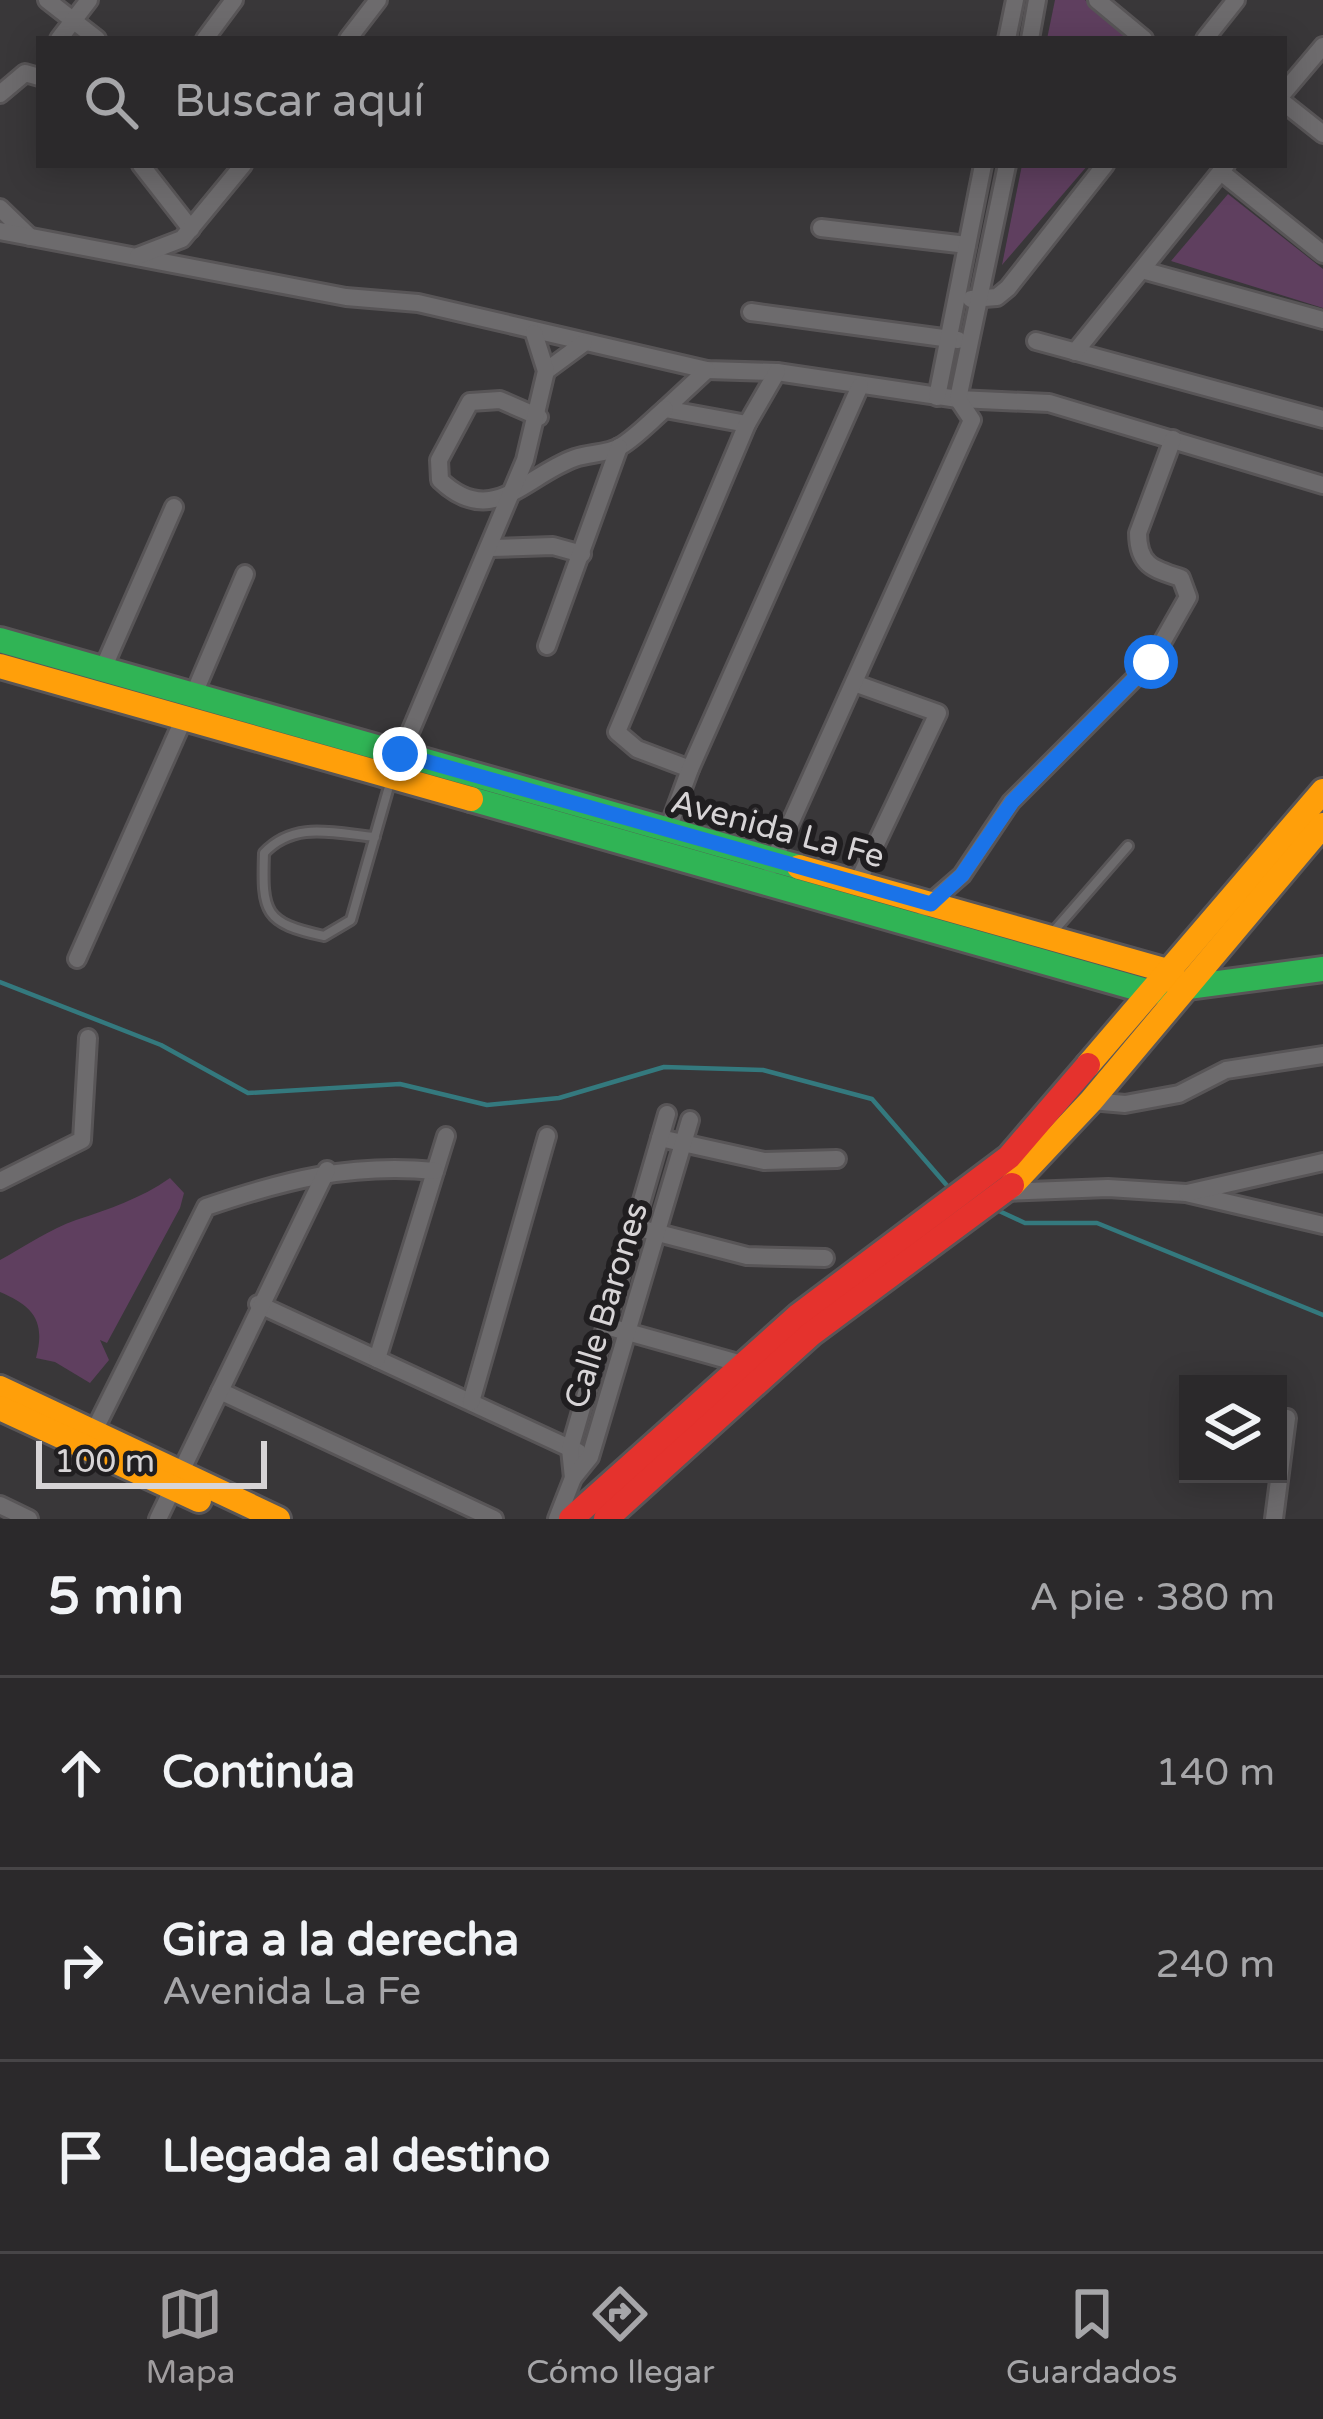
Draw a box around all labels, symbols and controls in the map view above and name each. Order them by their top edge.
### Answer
search box [36,36,1287,168]
icon: search [78,69,144,135]
text: Buscar aquí [174,75,424,129]
route start [1124,635,1178,689]
route end [373,727,427,781]
street label: Avenida La Fe [667,782,889,877]
street label: Calle Barones [557,1198,656,1413]
map controls [1179,1375,1287,1483]
button: layers [1179,1375,1287,1483]
scale bar [36,1435,267,1488]
text: 100 m [54,1442,155,1481]
text: 5 min [48,1566,184,1628]
text: A pie · 380 m [1030,1574,1275,1621]
icon: ahead [48,1740,114,1806]
text: Continúa [162,1746,355,1800]
text: 140 m [1156,1749,1275,1796]
text: Gira a la derecha [162,1914,519,1968]
icon: right [48,1932,114,1998]
text: 240 m [1156,1941,1275,1988]
text: Avenida La Fe [162,1968,421,2015]
icon: arrive [48,2124,114,2190]
text: Llegada al destino [162,2130,550,2184]
tab: Mapa [145,2281,235,2392]
tab: Cómo llegar [526,2281,715,2392]
tab: Guardados [1006,2281,1178,2392]

